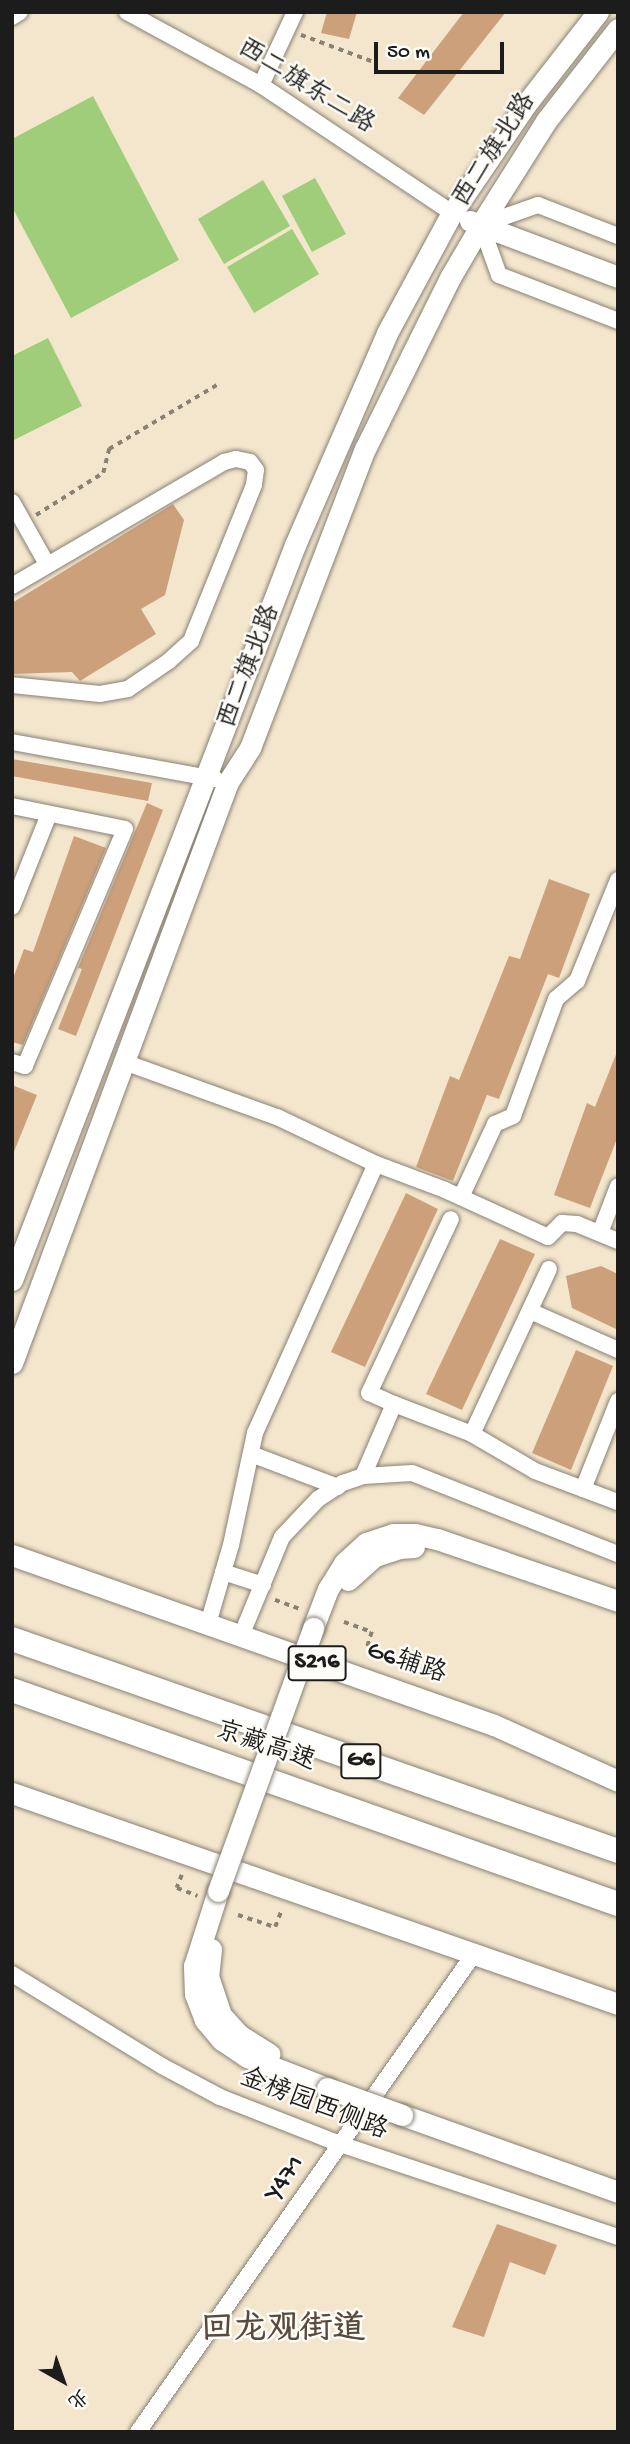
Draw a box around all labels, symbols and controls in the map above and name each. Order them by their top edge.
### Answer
scale bar [378,28,508,72]
street label: 西二旗东二路 [231,33,379,143]
text: 50 m [387,41,430,66]
street label: 西二旗北路 [448,88,544,214]
street label: 西二旗北路 [213,601,289,733]
street label: G6辅路 [362,1636,450,1692]
road number: S216 [287,1643,347,1684]
street label: 京藏高速 [211,1716,319,1780]
road number: G6 [340,1741,382,1782]
street label: 金榜园西侧路 [235,2063,391,2149]
street label: Y471 [259,2150,313,2208]
district label: 回龙观街道 [201,2312,365,2352]
north arrow [28,2346,98,2416]
text: 北 [62,2383,92,2412]

